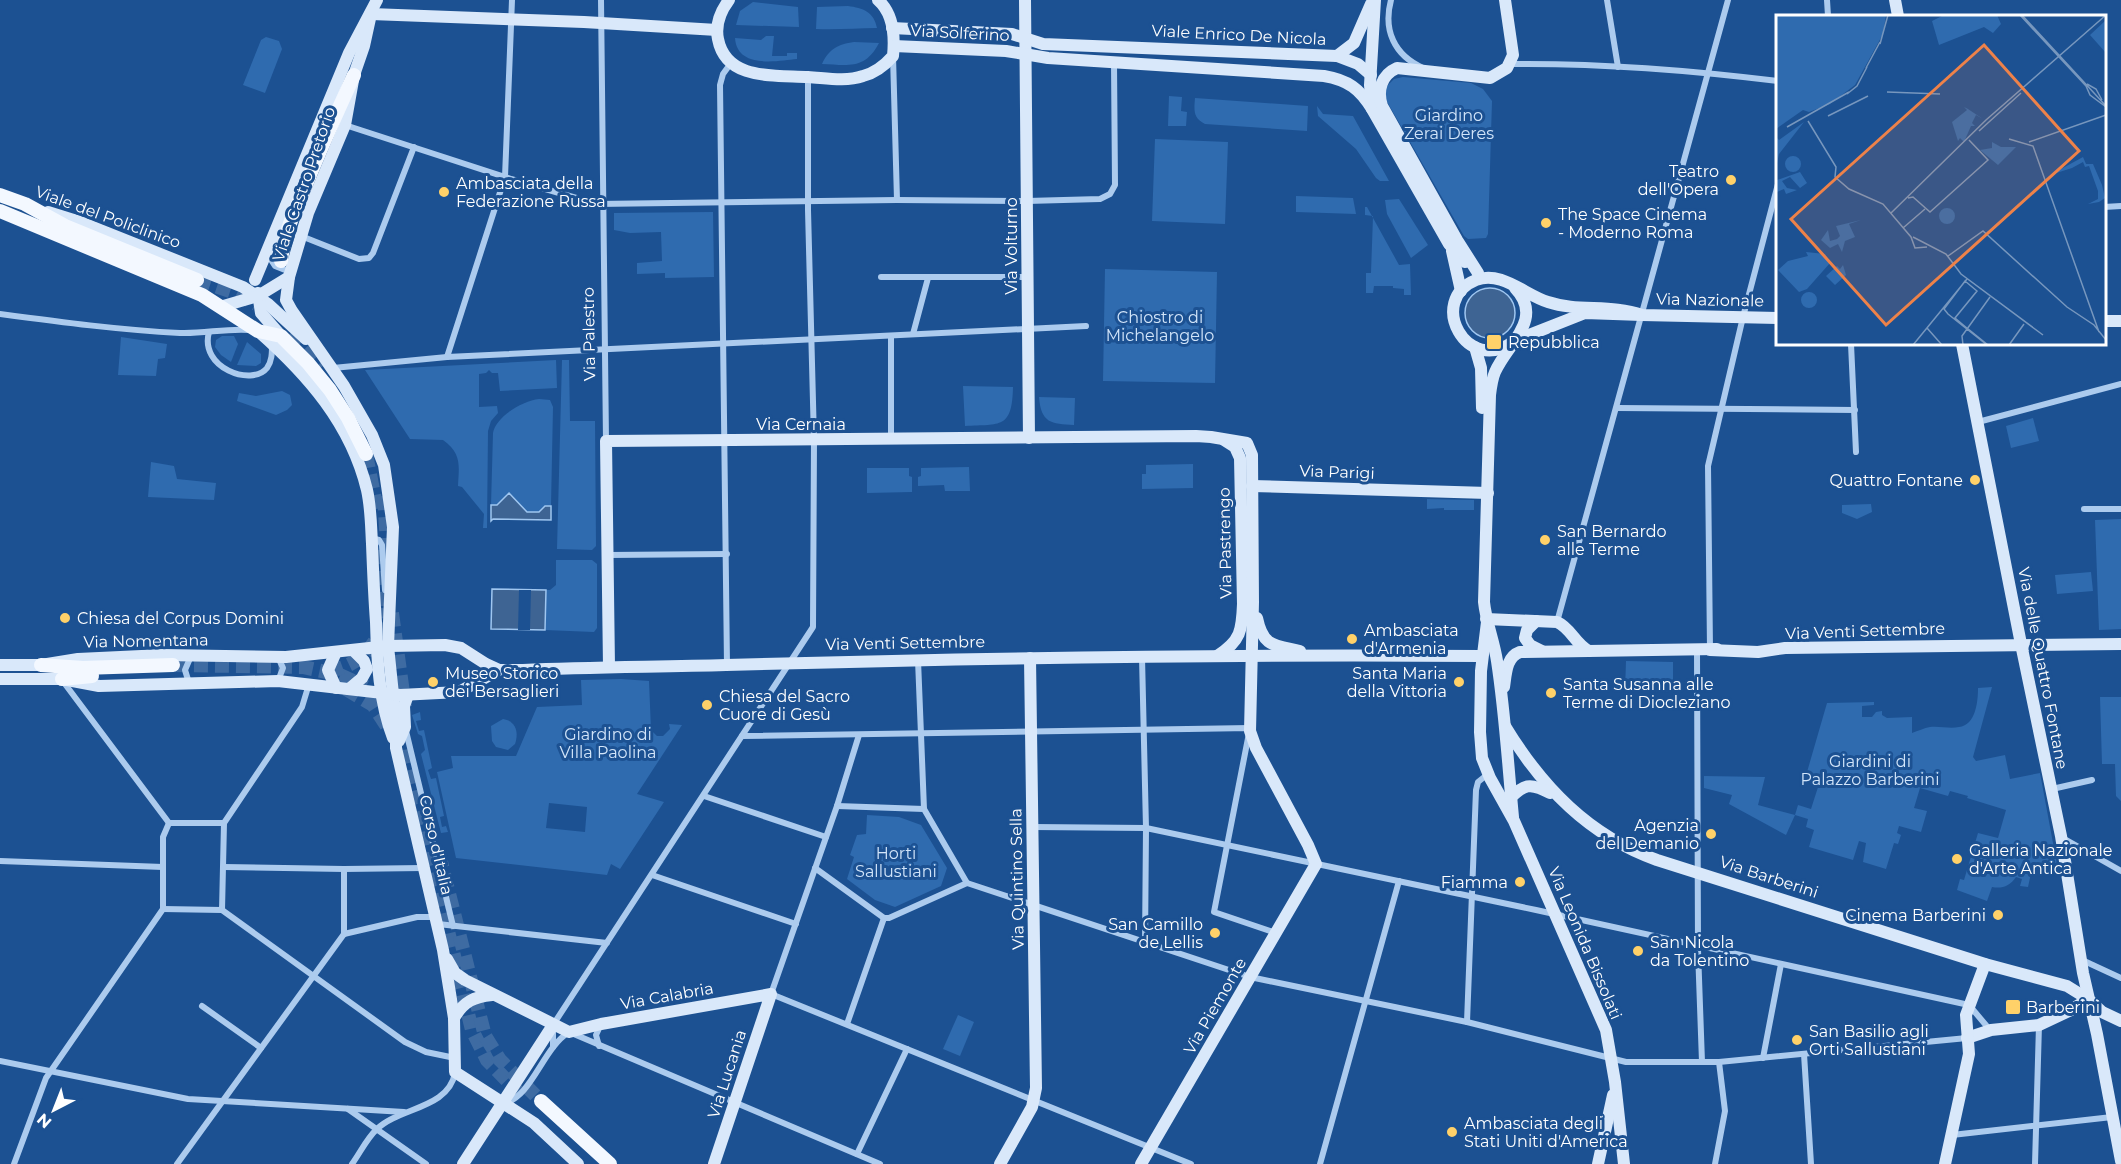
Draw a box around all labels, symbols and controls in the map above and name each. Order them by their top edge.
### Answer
inset map [1776,15,2106,345]
street label: Via Solferino [910,21,1010,45]
street label: Viale Enrico De Nicola [1151,21,1327,49]
street label: Viale Castro Pretorio [269,104,339,264]
park label: Giardino Zerai Deres [1404,106,1494,143]
place label: Teatro dell'Opera [1638,162,1719,199]
marker: Teatro dell'Opera [1724,173,1738,187]
place label: Ambasciata della Federazione Russa [456,174,606,211]
street label: Viale del Policlinico [33,182,183,252]
marker: Ambasciata della Federazione Russa [437,185,451,199]
street label: Via Volturno [1002,197,1021,295]
place label: The Space Cinema - Moderno Roma [1558,205,1707,242]
marker: The Space Cinema - Moderno Roma [1539,216,1553,230]
street label: Via Palestro [579,287,599,381]
street label: Via Nazionale [1656,290,1764,310]
park label: Chiostro di Michelangelo [1106,308,1214,345]
marker: Repubblica [1485,333,1503,351]
place label: Repubblica [1508,333,1600,352]
street label: Via Cernaia [756,415,846,434]
street label: Via Parigi [1299,461,1375,483]
place label: Quattro Fontane [1829,471,1963,490]
marker: Quattro Fontane [1968,473,1982,487]
street label: Via Pastrengo [1215,487,1235,599]
place label: San Bernardo alle Terme [1557,522,1667,559]
marker: San Bernardo alle Terme [1538,533,1552,547]
street label: Via delle Quattro Fontane [2014,565,2072,771]
place label: Chiesa del Corpus Domini [77,609,284,628]
marker: Chiesa del Corpus Domini [58,611,72,625]
street label: Via Venti Settembre [1785,619,1945,643]
place label: Ambasciata d'Armenia [1364,621,1459,658]
street label: Via Nomentana [83,630,209,652]
street label: Via Venti Settembre [825,632,985,654]
marker: Ambasciata d'Armenia [1345,632,1359,646]
place label: Museo Storico dei Bersaglieri [445,664,559,701]
place label: Santa Maria della Vittoria [1347,664,1447,701]
marker: Museo Storico dei Bersaglieri [426,675,440,689]
marker: Santa Maria della Vittoria [1452,675,1466,689]
place label: Santa Susanna alle Terme di Diocleziano [1563,675,1731,712]
marker: Santa Susanna alle Terme di Diocleziano [1544,686,1558,700]
place label: Chiesa del Sacro Cuore di Gesù [719,687,850,724]
marker: Chiesa del Sacro Cuore di Gesù [700,698,714,712]
park label: Giardino di Villa Paolina [559,725,657,762]
park label: Giardini di Palazzo Barberini [1801,752,1939,789]
street label: Corso d'Italia [415,793,457,897]
street label: Via Quintino Sella [1006,808,1028,950]
place label: Agenzia del Demanio [1596,816,1699,853]
marker: Agenzia del Demanio [1704,827,1718,841]
place label: Galleria Nazionale d'Arte Antica [1969,841,2113,878]
park label: Horti Sallustiani [855,844,937,881]
street label: Via Barberini [1717,852,1821,902]
marker: Galleria Nazionale d'Arte Antica [1950,852,1964,866]
street label: Via Leonida Bissolati [1544,864,1626,1022]
place label: Fiamma [1441,873,1508,892]
marker: Fiamma [1513,875,1527,889]
place label: Cinema Barberini [1845,906,1986,925]
marker: Cinema Barberini [1991,908,2005,922]
place label: San Camillo de Lellis [1108,915,1203,952]
marker: San Camillo de Lellis [1208,926,1222,940]
place label: San Nicola da Tolentino [1650,933,1749,970]
marker: San Nicola da Tolentino [1631,944,1645,958]
street label: Via Piemonte [1180,954,1250,1058]
street label: Via Calabria [619,978,715,1014]
marker: Barberini [2004,998,2022,1016]
place label: Barberini [2026,998,2100,1017]
place label: San Basilio agli Orti Sallustiani [1809,1022,1929,1059]
street label: Via Lucania [704,1027,750,1121]
marker: San Basilio agli Orti Sallustiani [1790,1033,1804,1047]
north arrow [24,1080,84,1140]
text: N [33,1109,55,1132]
place label: Ambasciata degli Stati Uniti d'America [1464,1114,1628,1151]
marker: Ambasciata degli Stati Uniti d'America [1445,1125,1459,1139]

